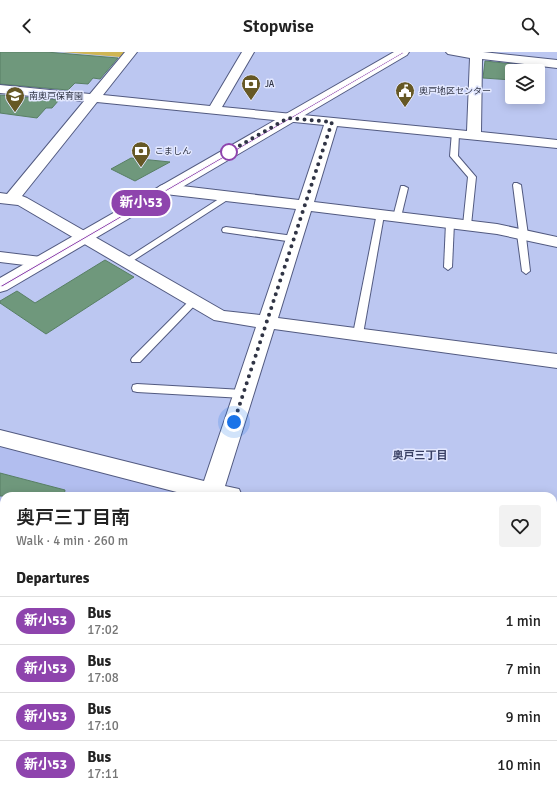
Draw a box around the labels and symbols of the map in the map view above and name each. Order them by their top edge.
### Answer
bank icon: JA [240,73,262,101]
place label: JA [265,79,275,90]
public building icon: 奥戸地区センター [394,80,416,108]
school or university icon: 南奥戸保育園 [4,85,26,113]
place label: 奥戸地区センター [419,86,491,97]
place label: 南奥戸保育園 [29,91,83,102]
bank icon: こましん [130,140,152,168]
unlabelled marker [220,143,238,161]
place label: こましん [155,146,191,157]
line badge: 新小53 [113,190,169,216]
your location [224,412,244,432]
district label: 奥戸三丁目 [393,449,448,462]

